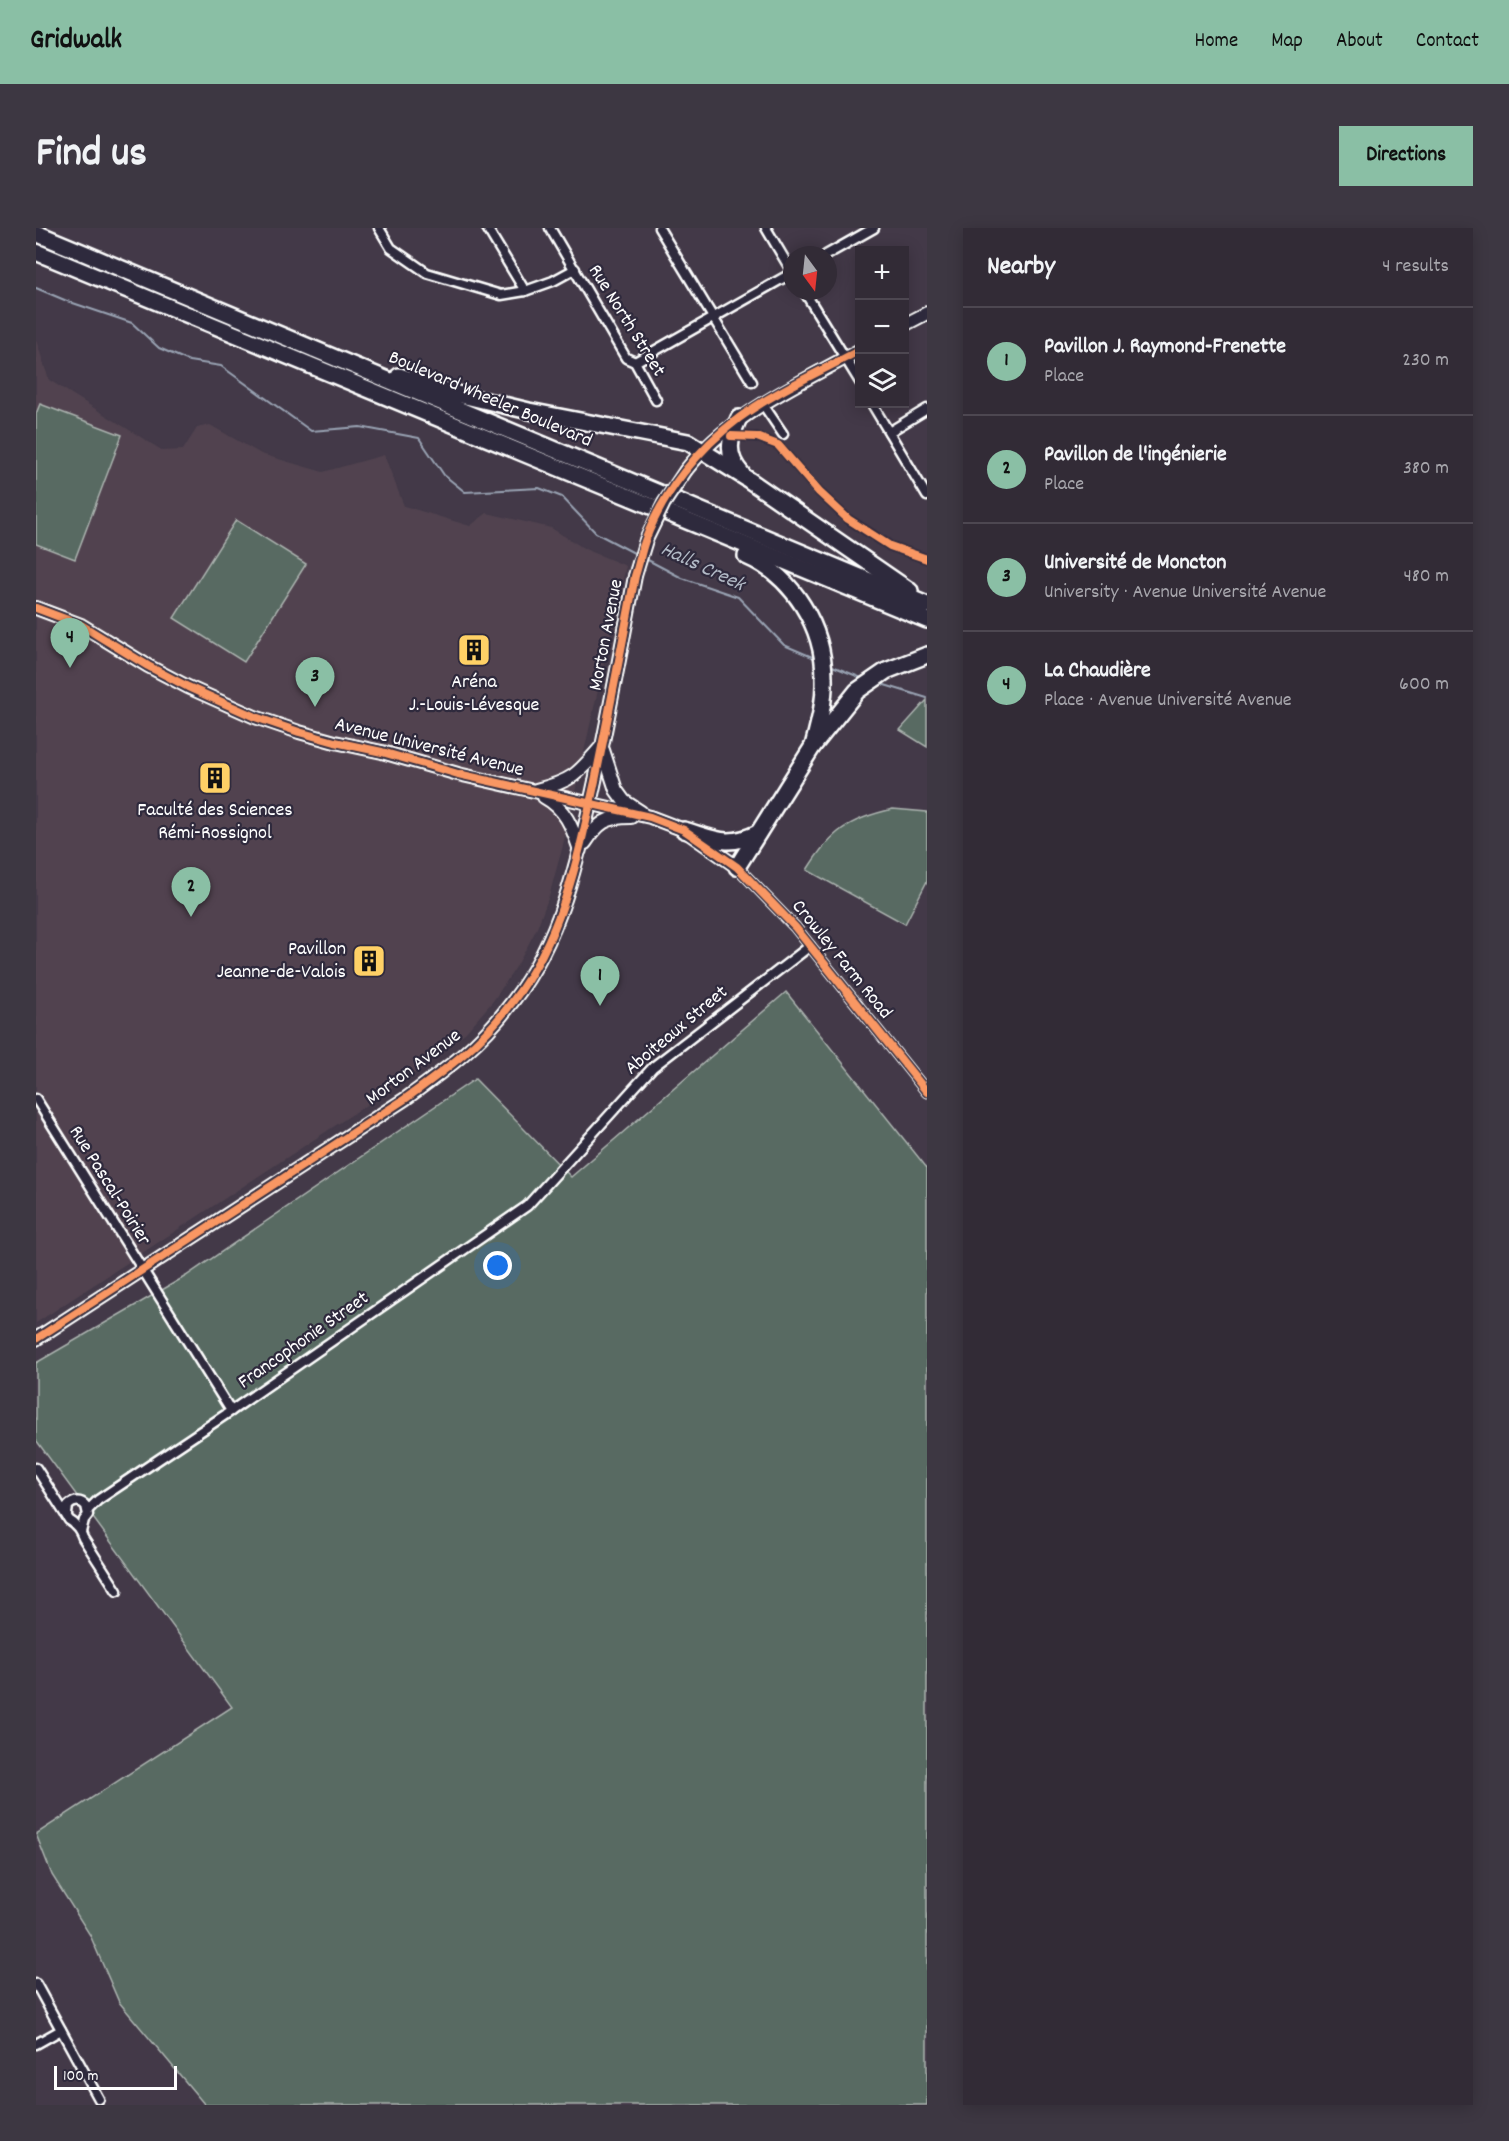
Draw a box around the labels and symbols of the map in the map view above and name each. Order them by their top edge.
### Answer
north arrow [783,246,837,300]
street label: Rue North Street [580,259,672,383]
street label: Boulevard Wheeler Boulevard [384,344,596,456]
water label: Halls Creek [655,535,751,602]
street label: Morton Avenue [582,577,632,693]
pin: 4 [51,618,90,668]
building icon: Aréna J.-Louis-Lévesque [456,632,492,668]
pin: 3 [296,658,334,707]
place label: Aréna J.-Louis-Lévesque [409,669,540,720]
street label: Avenue Université Avenue [332,711,527,785]
building icon: Faculté des Sciences Rémi-Rossignol [197,760,233,796]
place label: Faculté des Sciences Rémi-Rossignol [137,797,293,848]
pin: 2 [172,868,210,917]
street label: Crowley Farm Road [784,894,898,1026]
place label: Pavillon Jeanne-de-Valois [217,936,346,987]
building icon: Pavillon Jeanne-de-Valois [351,943,387,979]
pin: 1 [580,956,620,1006]
street label: Aboiteaux Street [619,979,735,1083]
street label: Morton Avenue [361,1023,468,1113]
street label: Rue Pascal-Poirier [61,1121,157,1252]
your location [483,1251,512,1280]
street label: Francophonie Street [233,1285,375,1397]
scale bar [54,2063,177,2090]

